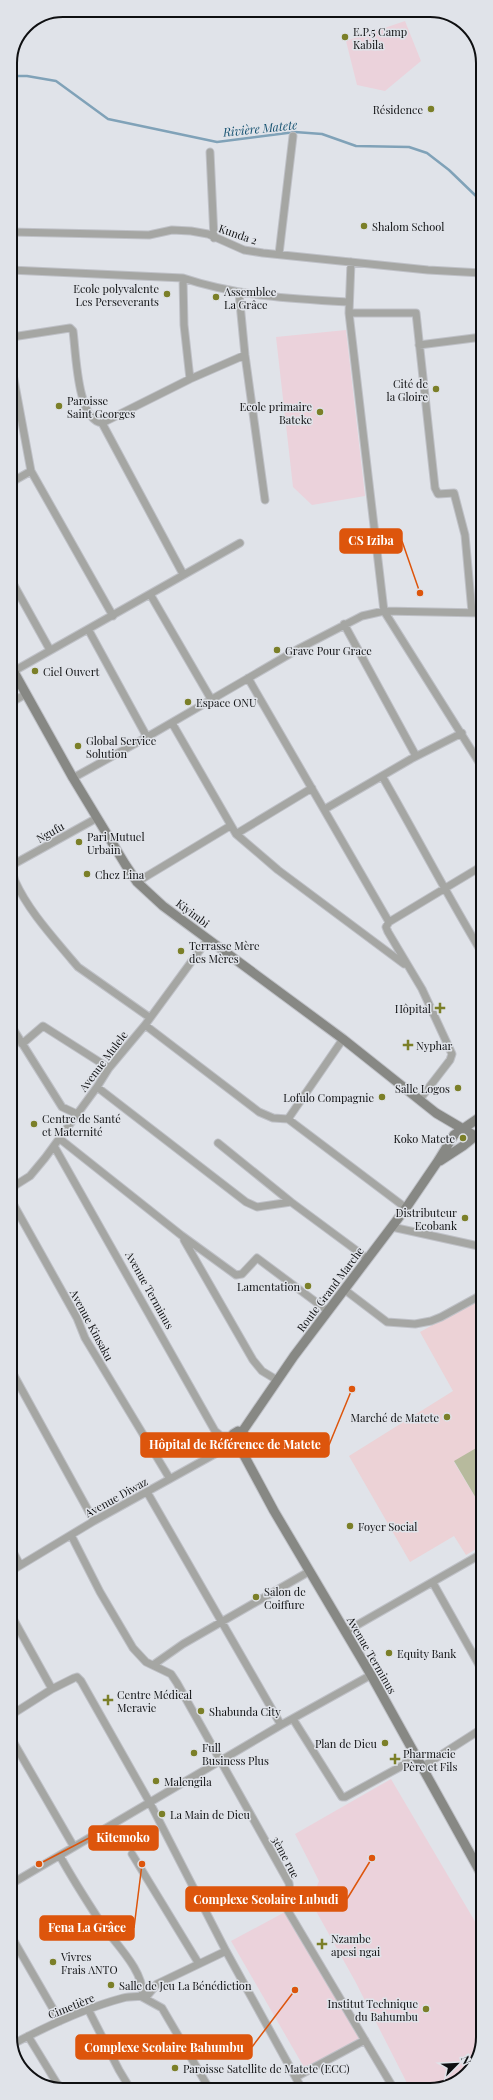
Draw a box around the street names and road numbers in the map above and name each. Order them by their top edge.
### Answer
street label: Kunda 2 [217,220,259,248]
street label: Ngufu [33,818,67,846]
street label: Kiyimbi [173,895,213,931]
street label: Avenue Mulele [75,1027,131,1095]
street label: Route Grand Marche [293,1243,367,1334]
street label: Avenue Terminus [122,1248,178,1332]
street label: Avenue Kinsaku [66,1286,117,1364]
street label: Avenue Diwaz [81,1474,150,1521]
street label: Avenue Terminus [343,1613,400,1696]
street label: 3ème rue [269,1833,303,1881]
street label: Cimetière [45,1990,97,2022]

